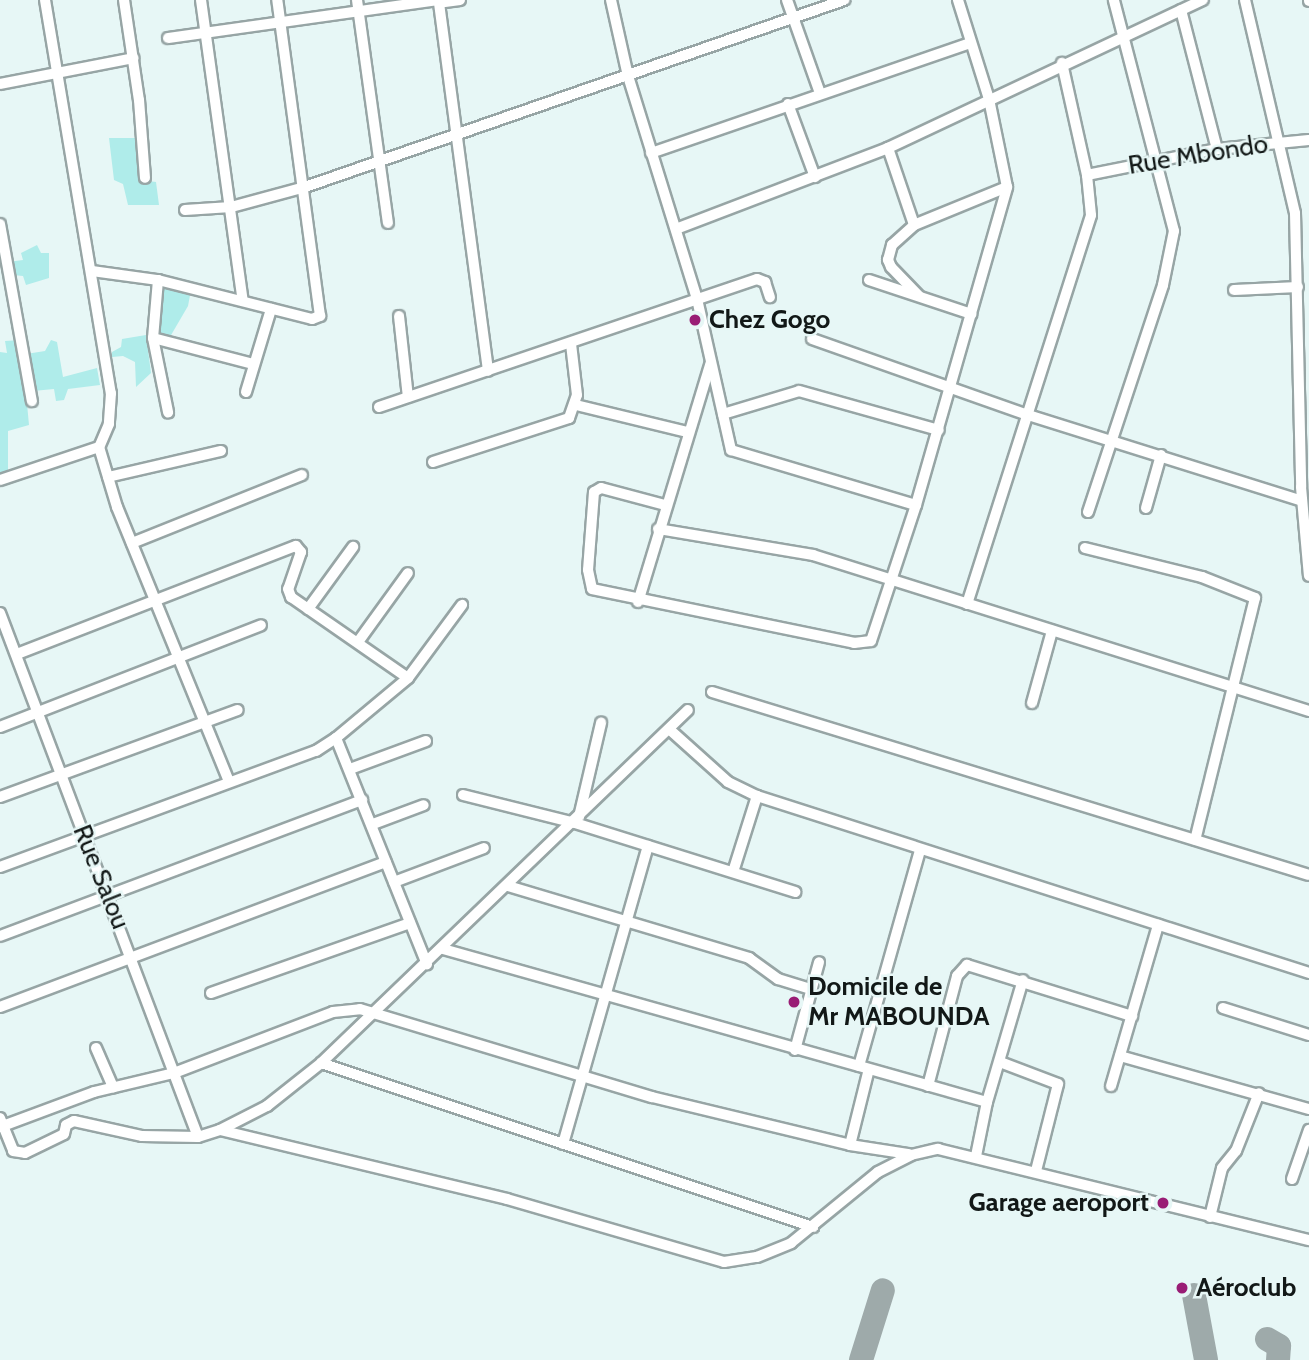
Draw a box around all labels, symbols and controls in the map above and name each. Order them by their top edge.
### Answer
street label: Rue Mbondo [1126,129,1270,181]
place label: Chez Gogo [709,304,830,336]
marker: Chez Gogo [687,312,703,328]
street label: Rue Salou [66,820,136,934]
place label: Domicile de Mr MABOUNDA [808,971,989,1032]
marker: Domicile de Mr MABOUNDA [786,994,802,1010]
place label: Garage aeroport [969,1187,1149,1219]
marker: Garage aeroport [1155,1195,1171,1211]
place label: Aéroclub [1196,1272,1296,1304]
marker: Aéroclub [1174,1280,1190,1296]

